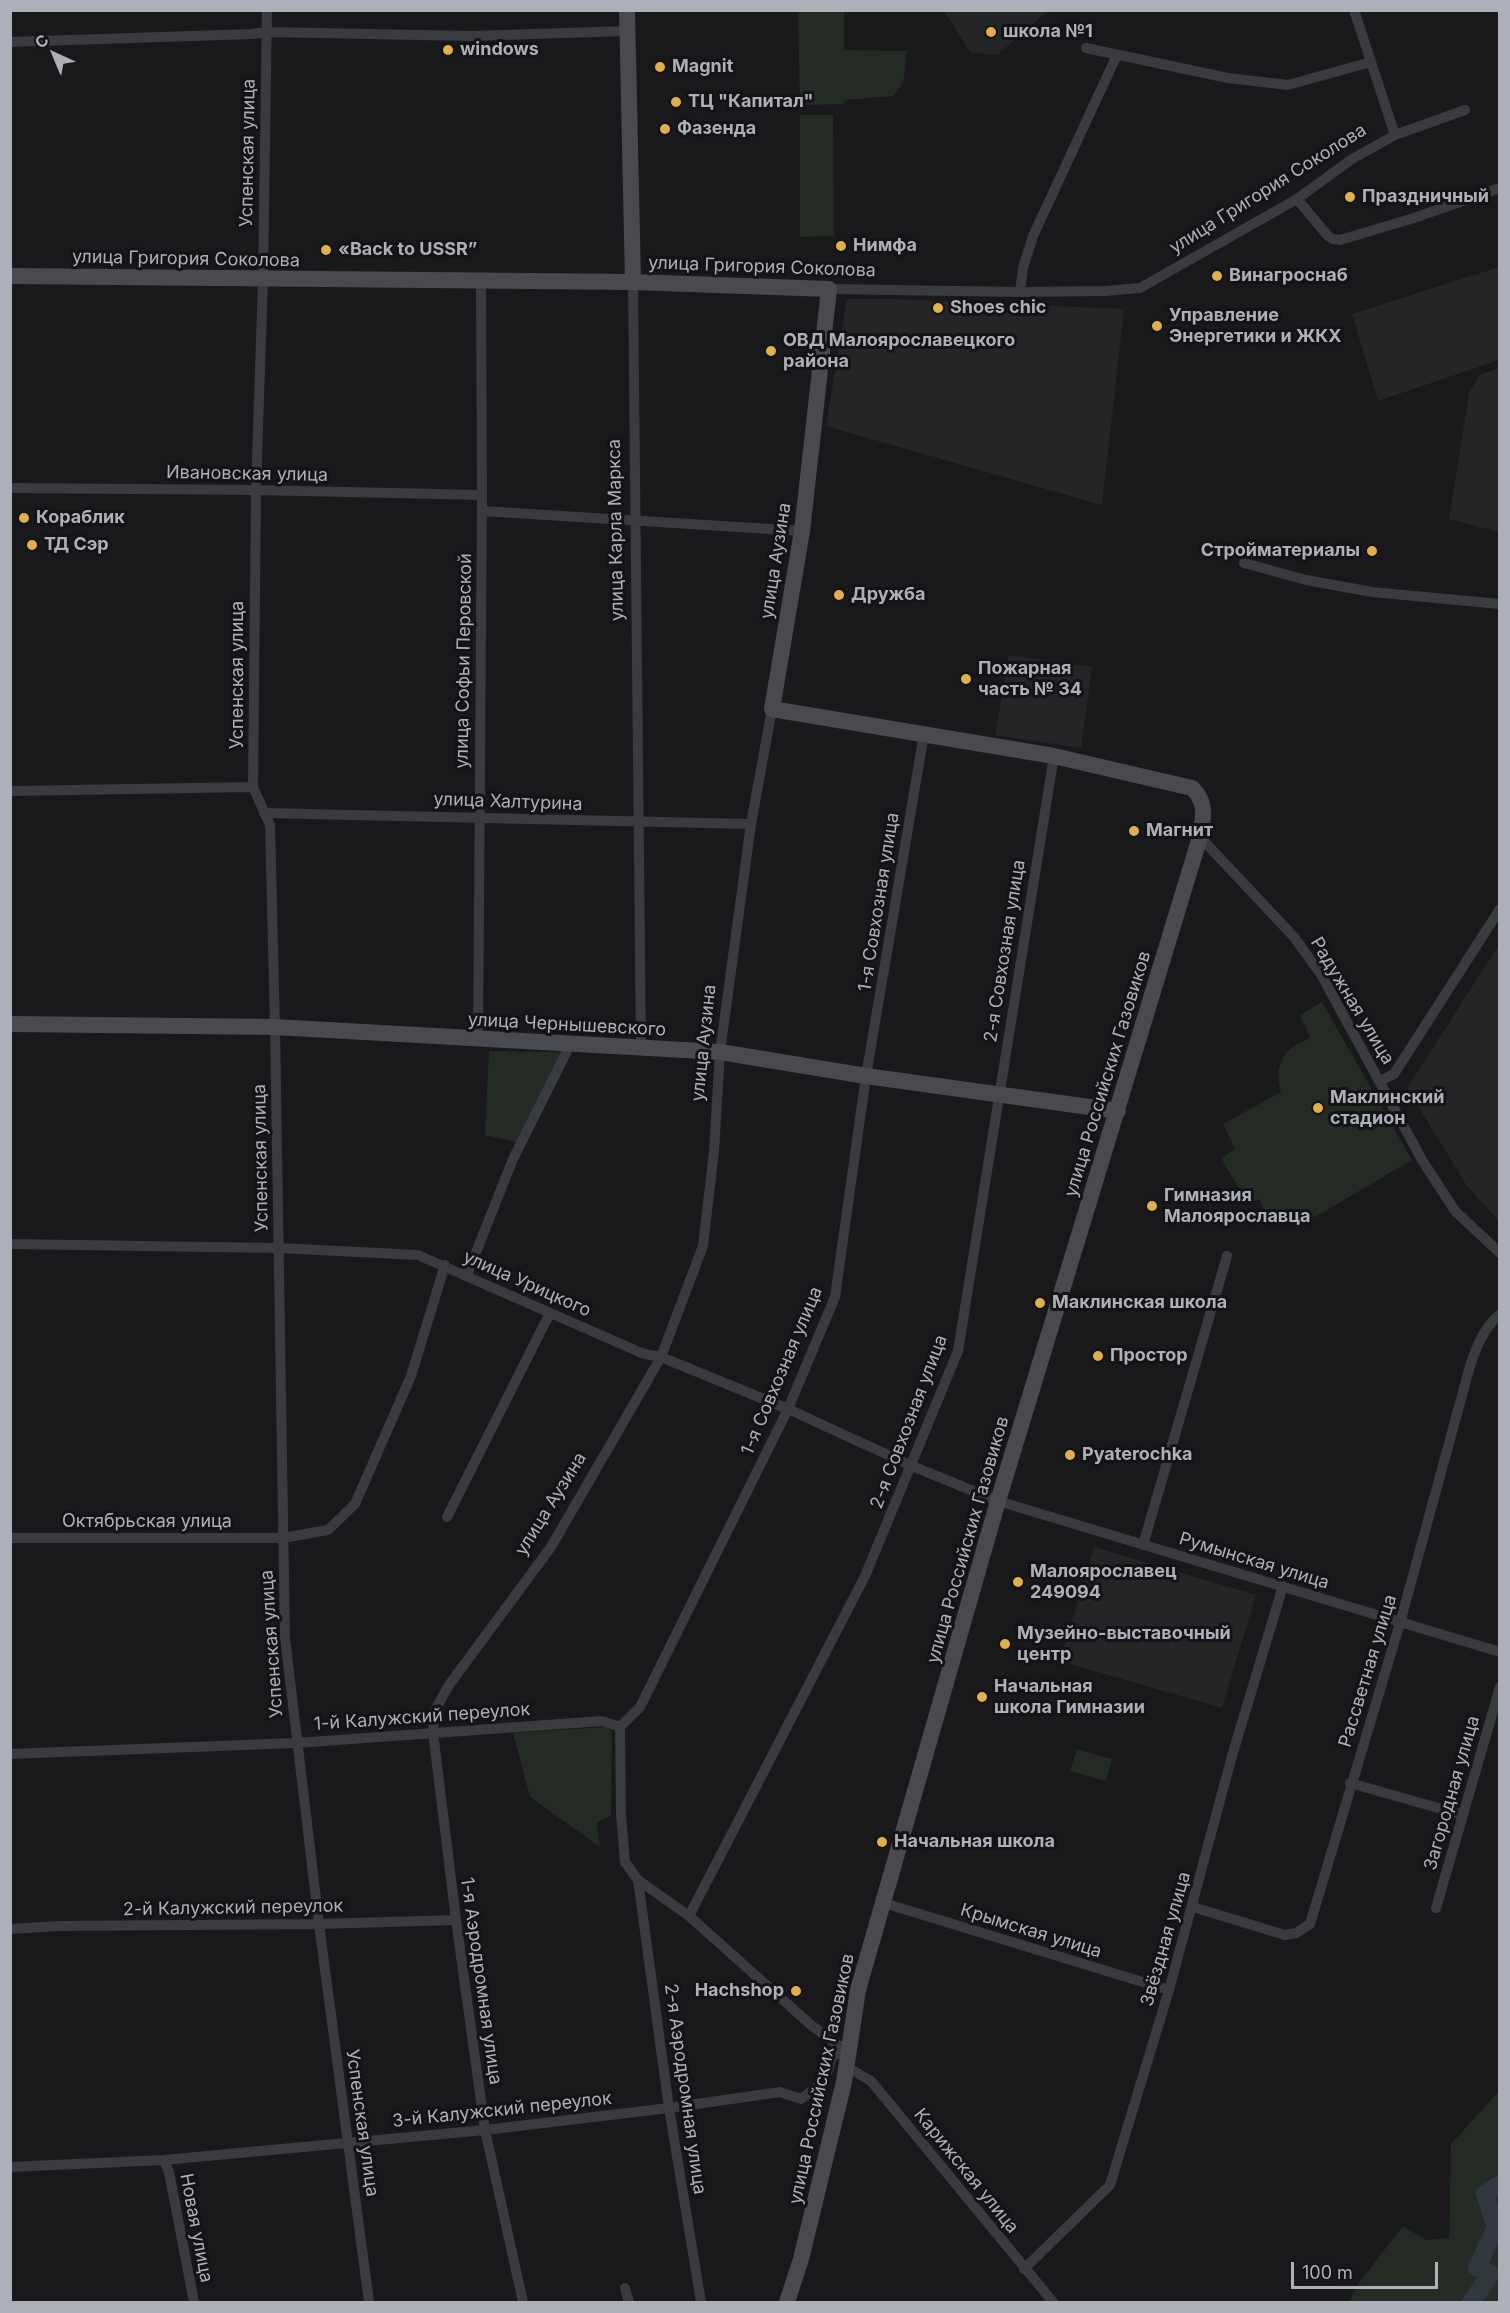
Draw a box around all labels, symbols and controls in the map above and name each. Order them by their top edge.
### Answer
place label: школа №1 [1003,21,1093,43]
north arrow [24,24,84,84]
marker: школа №1 [984,25,998,39]
text: С [30,30,53,52]
place label: windows [460,39,539,61]
marker: windows [441,43,455,57]
place label: Magnit [672,56,733,78]
marker: Magnit [653,60,667,74]
street label: Успенская улица [236,79,260,227]
place label: ТЦ "Капитал" [688,91,813,113]
marker: ТЦ "Капитал" [669,95,683,109]
place label: Фазенда [677,118,756,140]
street label: улица Григория Соколова [1166,119,1370,259]
marker: Фазенда [658,122,672,136]
place label: Праздничный [1362,186,1489,208]
marker: Праздничный [1343,190,1357,204]
place label: Нимфа [853,235,917,257]
place label: «Back to USSR” [338,239,477,261]
marker: Нимфа [834,239,848,253]
marker: «Back to USSR” [319,243,333,257]
street label: улица Григория Соколова [72,246,300,272]
street label: улица Григория Соколова [648,252,876,282]
place label: Винагроснаб [1229,265,1348,287]
marker: Винагроснаб [1210,269,1224,283]
place label: Shoes chic [950,297,1046,319]
marker: Shoes chic [931,301,945,315]
place label: Управление Энергетики и ЖКХ [1169,305,1341,348]
marker: Управление Энергетики и ЖКХ [1150,319,1164,333]
place label: ОВД Малоярославецкого района [783,330,1015,372]
marker: ОВД Малоярославецкого района [764,344,778,358]
street label: улица Карла Маркса [604,439,628,621]
street label: Ивановская улица [166,462,328,486]
street label: улица Аузина [756,501,796,621]
place label: Кораблик [36,507,125,529]
marker: Кораблик [17,511,31,525]
place label: ТД Сэр [44,534,109,556]
marker: ТД Сэр [25,538,39,552]
place label: Стройматериалы [1201,540,1360,562]
marker: Стройматериалы [1365,544,1379,558]
street label: улица Софьи Перовской [451,553,477,769]
place label: Дружба [851,584,925,606]
marker: Дружба [832,588,846,602]
street label: Успенская улица [227,601,249,749]
place label: Пожарная часть № 34 [978,658,1082,700]
marker: Пожарная часть № 34 [959,672,973,686]
street label: улица Халтурина [433,789,583,815]
street label: 1-я Совхозная улица [854,811,904,993]
place label: Магнит [1146,820,1213,842]
marker: Магнит [1127,824,1141,838]
street label: 2-я Совхозная улица [980,858,1030,1044]
street label: Радужная улица [1306,933,1398,1069]
street label: улица Российских Газовиков [1060,949,1156,1199]
street label: улица Аузина [687,983,721,1103]
street label: улица Чернышевского [467,1009,667,1041]
street label: Успенская улица [249,1084,273,1232]
place label: Маклинский стадион [1330,1087,1444,1130]
marker: Маклинский стадион [1311,1101,1325,1115]
place label: Гимназия Малоярославца [1164,1185,1310,1228]
marker: Гимназия Малоярославца [1145,1199,1159,1213]
street label: улица Урицкого [460,1246,594,1322]
street label: 1-я Совхозная улица [737,1284,827,1458]
place label: Маклинская школа [1052,1292,1227,1314]
marker: Маклинская школа [1033,1296,1047,1310]
street label: 2-я Совхозная улица [866,1332,952,1512]
place label: Простор [1110,1345,1188,1367]
marker: Простор [1091,1349,1105,1363]
street label: улица Российских Газовиков [922,1414,1014,1666]
place label: Pyaterochka [1082,1444,1193,1466]
street label: улица Аузина [511,1448,591,1560]
marker: Pyaterochka [1063,1448,1077,1462]
street label: Октябрьская улица [62,1511,232,1533]
street label: Румынская улица [1176,1528,1332,1594]
place label: Малоярославец 249094 [1030,1561,1177,1604]
street label: Успенская улица [256,1569,288,1719]
marker: Малоярославец 249094 [1011,1575,1025,1589]
street label: Рассветная улица [1335,1592,1401,1750]
place label: Музейно-выставочный центр [1017,1623,1231,1666]
marker: Музейно-выставочный центр [998,1637,1012,1651]
place label: Начальная школа Гимназии [994,1676,1145,1718]
marker: Начальная школа Гимназии [975,1690,989,1704]
street label: 1-й Калужский переулок [313,1699,531,1735]
street label: Загородная улица [1420,1713,1484,1873]
place label: Начальная школа [894,1831,1055,1853]
marker: Начальная школа [875,1835,889,1849]
street label: Звёздная улица [1136,1869,1196,2009]
street label: 1-я Аэродромная улица [456,1876,506,2086]
street label: 2-й Калужский переулок [123,1895,343,1921]
street label: Крымская улица [958,1899,1104,1963]
street label: улица Российских Газовиков [785,1952,859,2206]
place label: Hachshop [695,1980,784,2002]
street label: 2-я Аэродромная улица [660,1982,710,2196]
marker: Hachshop [789,1984,803,1998]
street label: Успенская улица [341,2048,383,2198]
street label: 3-й Калужский переулок [391,2088,613,2132]
street label: Карижская улица [909,2104,1023,2238]
street label: Новая улица [175,2172,217,2284]
scale bar [1294,2250,1441,2288]
text: 100 m [1302,2262,1353,2283]

